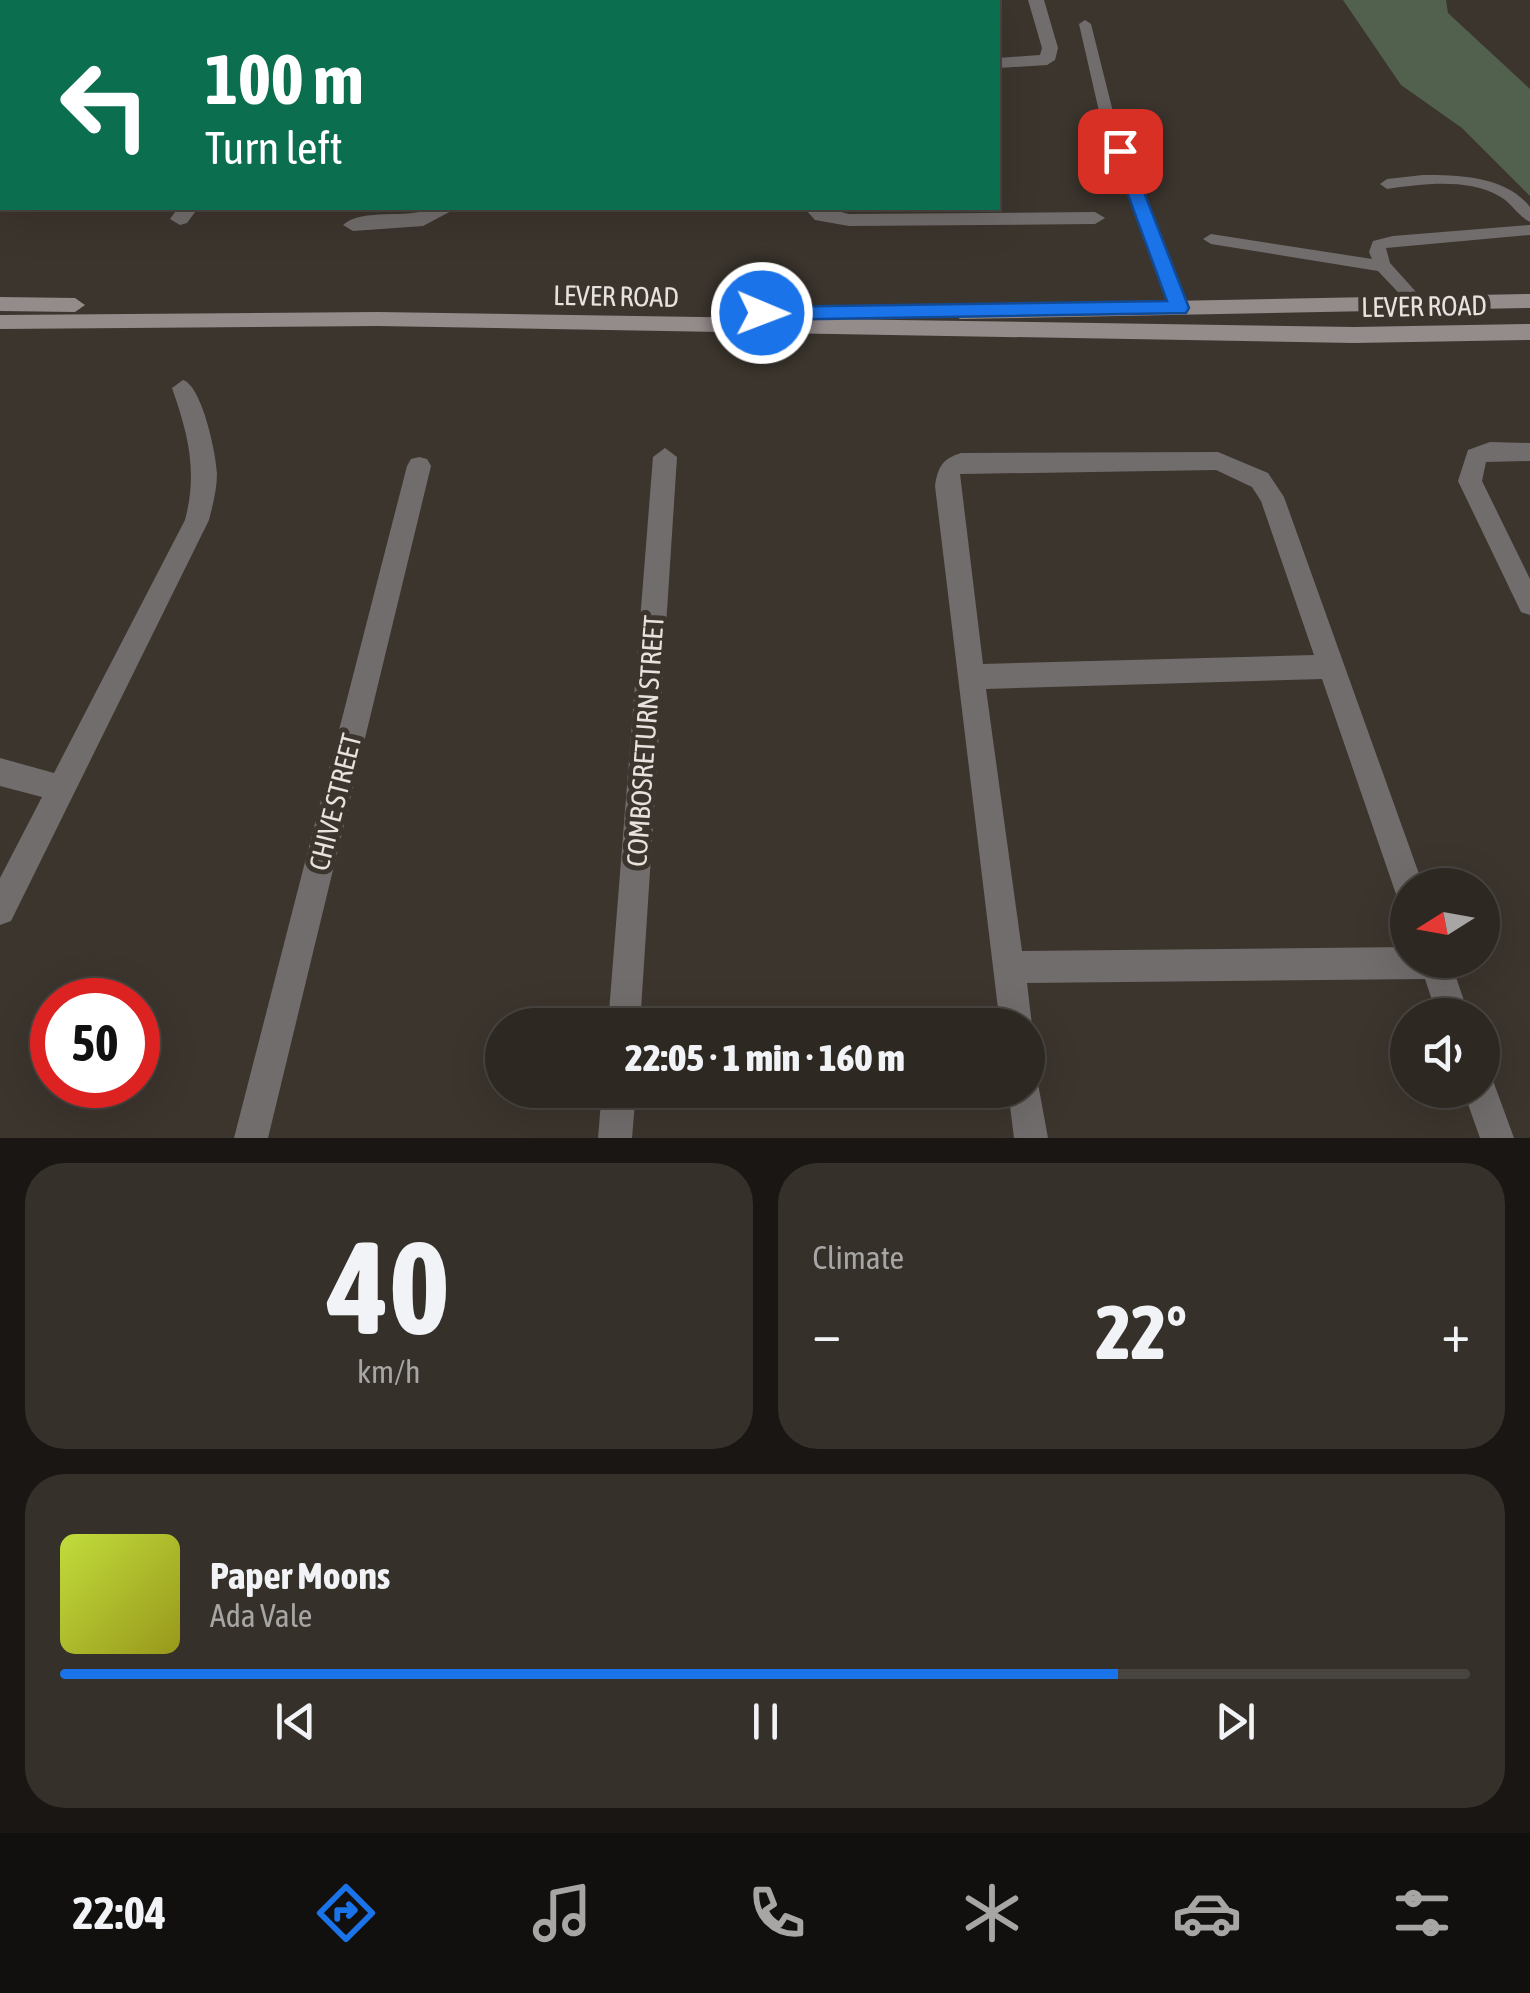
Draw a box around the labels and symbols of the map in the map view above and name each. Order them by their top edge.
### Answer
pin [1078,109,1163,194]
position arrow [710,261,814,365]
street label: LEVER ROAD [553,279,679,313]
street label: LEVER ROAD [1361,289,1487,323]
street label: COMBOSRETURN STREET [620,614,670,868]
street label: CHIVE STREET [303,730,367,874]
north arrow [1390,868,1500,978]
speed limit sign: 50 [30,978,160,1108]

